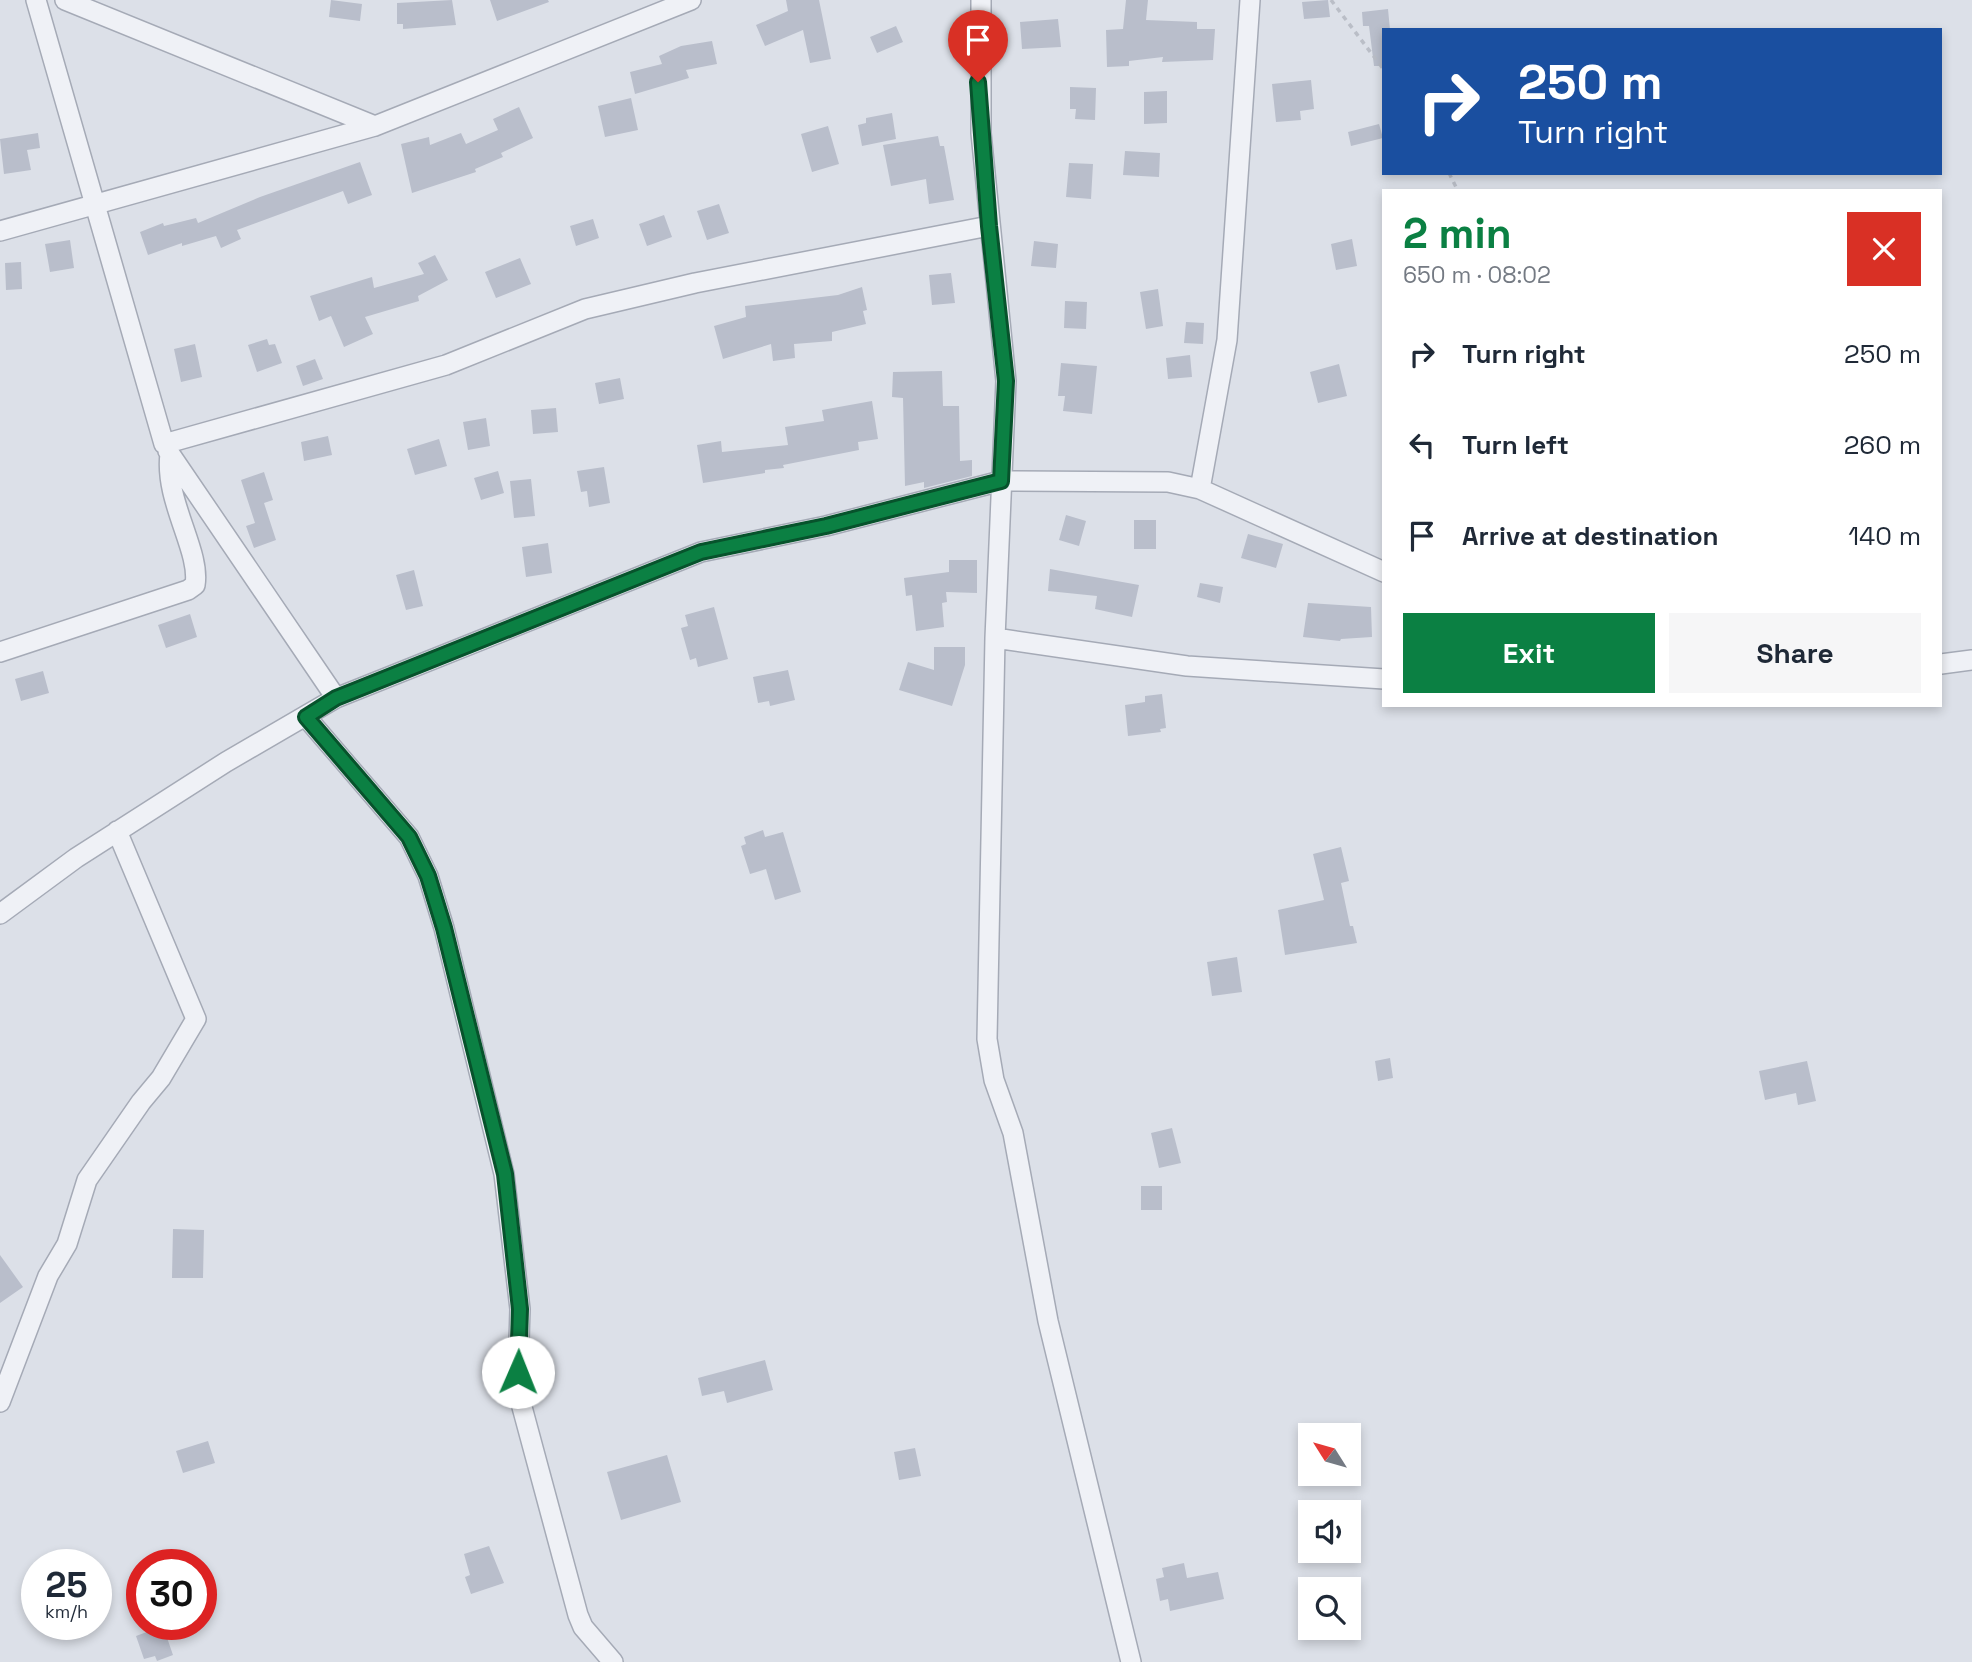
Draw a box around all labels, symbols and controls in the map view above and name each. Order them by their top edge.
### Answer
pin [948,10,1008,82]
icon: arrive [959,21,997,59]
text: 250 m [1518,51,1663,113]
icon: right [1403,56,1494,147]
text: Turn right [1518,112,1668,152]
text: 2 min [1403,207,1512,260]
button: close [1847,212,1921,286]
text: 650 m · 08:02 [1403,260,1551,290]
icon: right [1403,335,1441,373]
text: Turn right [1462,337,1586,371]
text: 250 m [1844,337,1921,371]
icon: left [1403,426,1441,464]
text: Turn left [1462,428,1569,462]
text: 260 m [1844,428,1921,462]
icon: arrive [1403,517,1441,555]
text: Arrive at destination [1462,519,1719,553]
text: 140 m [1848,519,1921,553]
button: Exit [1403,613,1655,693]
button: Share [1669,613,1921,693]
position arrow [481,1335,555,1409]
north arrow [1298,1423,1362,1486]
map controls [1298,1423,1361,1640]
button: sound [1298,1500,1361,1563]
speed limit sign: 30 [126,1549,217,1640]
text: 25 [46,1563,87,1607]
button: search [1298,1577,1361,1640]
text: km/h [45,1600,88,1623]

